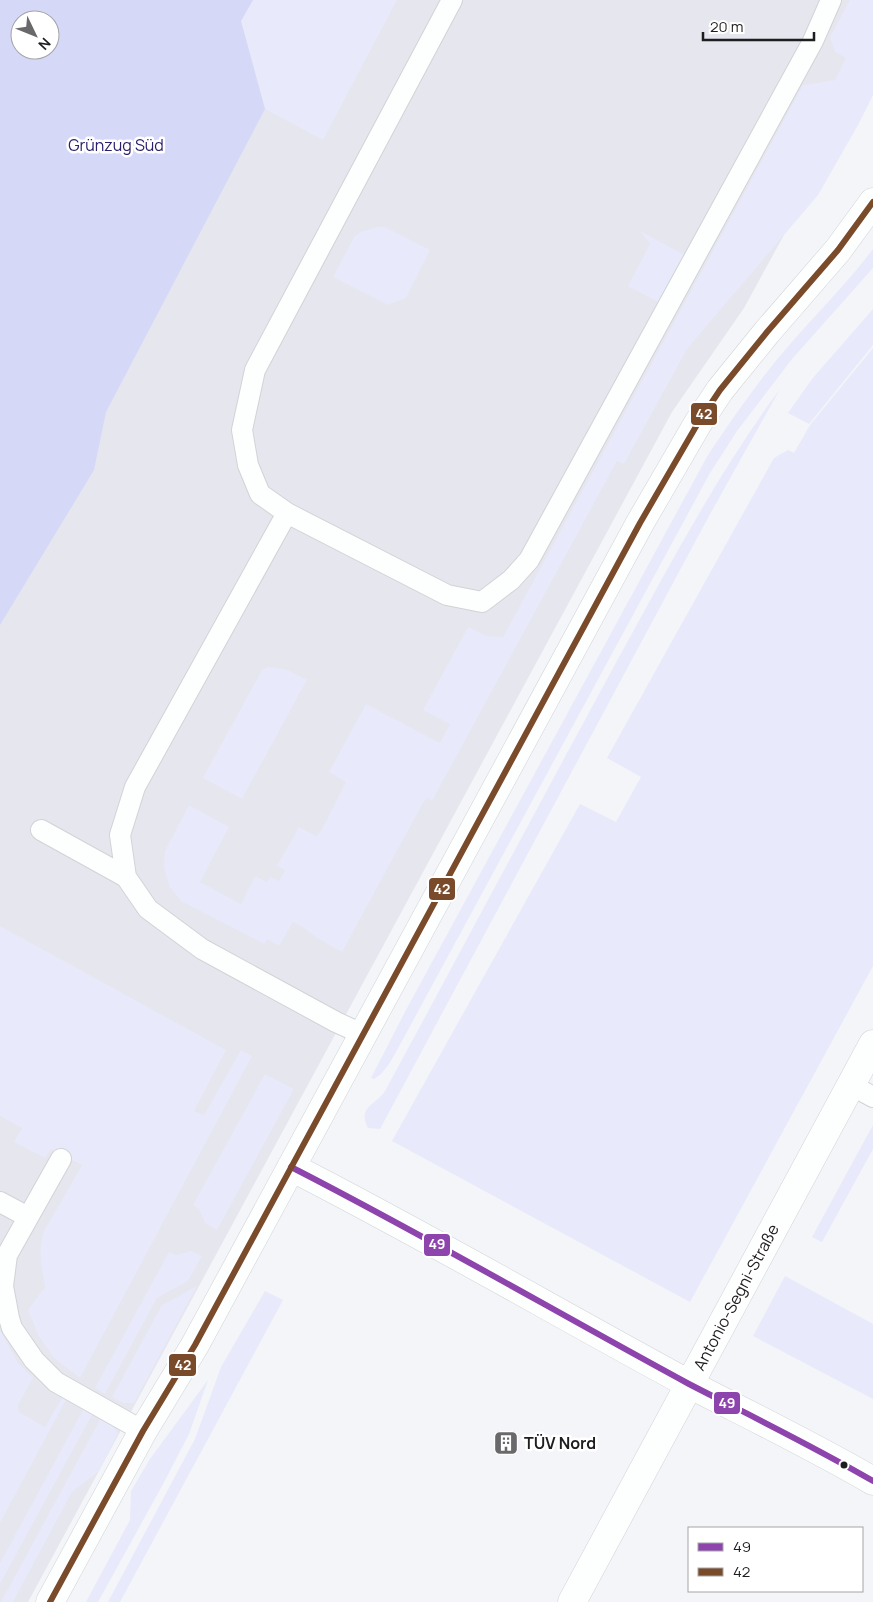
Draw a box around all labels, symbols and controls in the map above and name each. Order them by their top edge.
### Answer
north arrow [10,10,60,60]
scale bar [703,10,814,42]
text: 20 m [710,16,743,37]
text: N [34,34,55,54]
park label: Grünzug Süd [68,134,164,156]
line badge: 42 [690,402,718,426]
text: 42 [696,404,712,423]
line badge: 42 [428,877,456,901]
text: 42 [434,879,450,898]
street label: Antonio-Segni-Straße [688,1220,784,1374]
line badge: 49 [423,1233,451,1257]
text: 49 [429,1234,445,1253]
line badge: 42 [168,1353,197,1377]
text: 42 [175,1355,191,1374]
line badge: 49 [713,1391,741,1415]
text: 49 [719,1393,735,1412]
building icon: TÜV Nord [493,1430,519,1456]
place label: TÜV Nord [524,1432,596,1454]
unlabelled marker [839,1460,849,1470]
legend [688,1527,863,1592]
text: 49 [733,1536,751,1557]
text: 42 [733,1561,750,1582]

